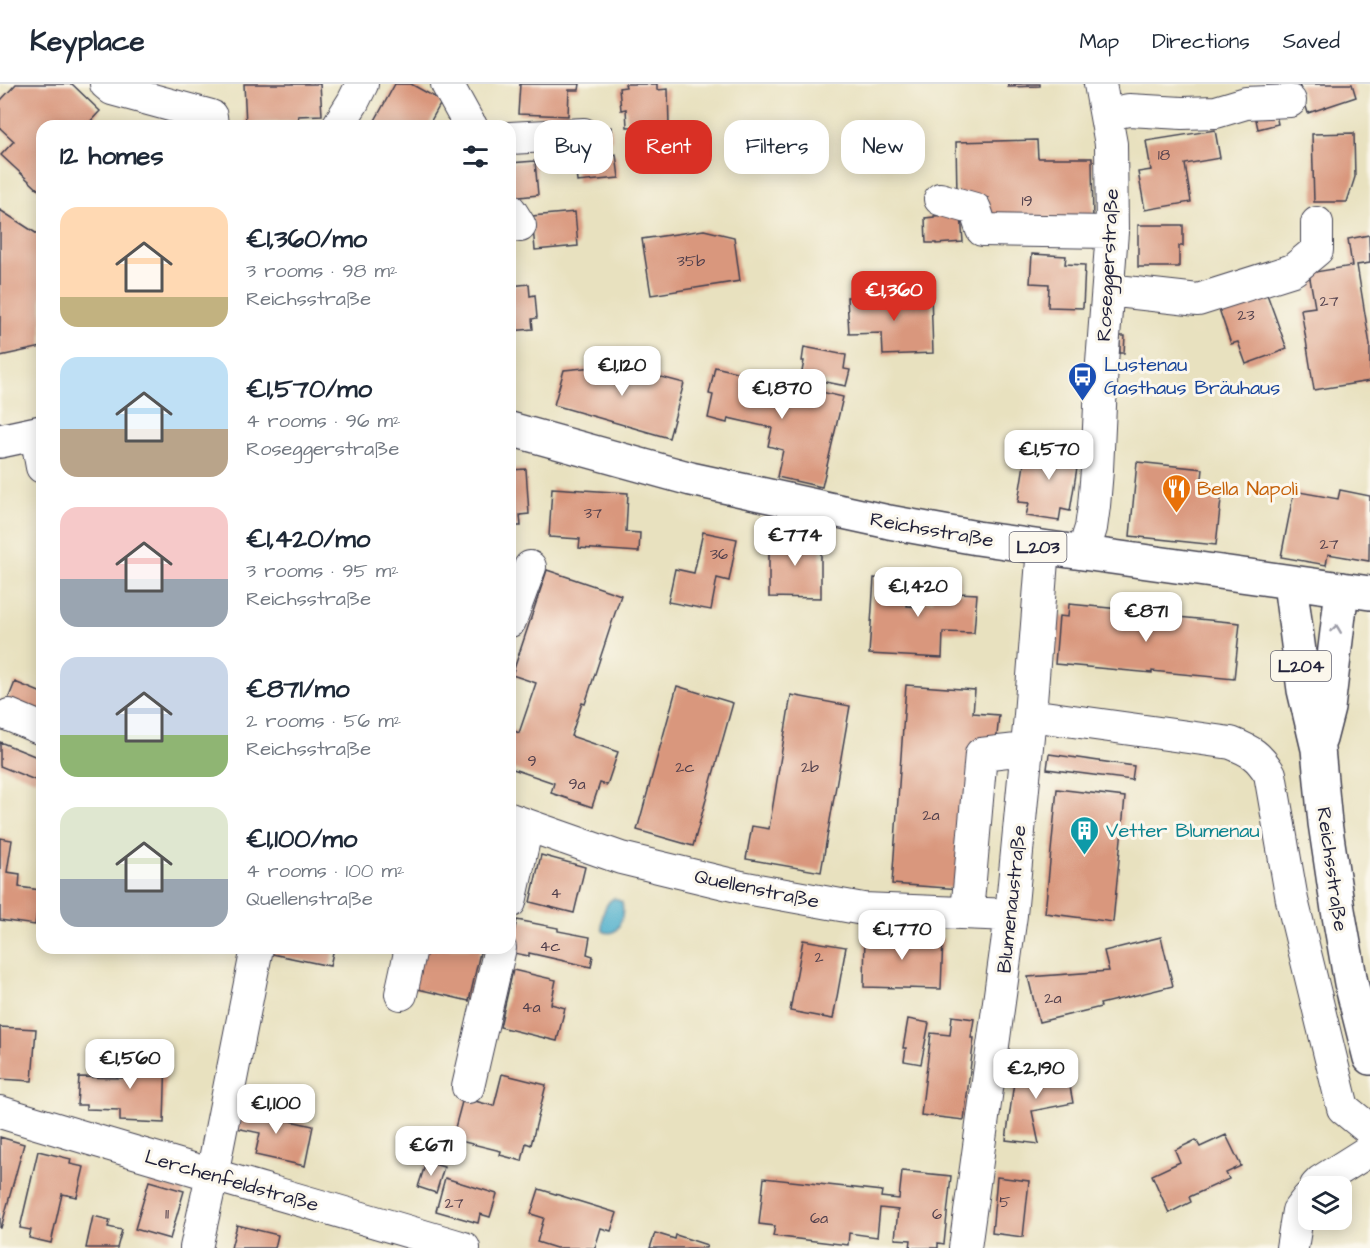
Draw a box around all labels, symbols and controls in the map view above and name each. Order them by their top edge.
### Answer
text: Keyplace [30,22,145,61]
text: Map [1079,27,1119,56]
text: Directions [1152,27,1250,56]
text: Saved [1283,27,1340,56]
chip: Buy [534,120,613,174]
chip: Rent [625,120,712,174]
chip: Filters [724,120,829,174]
chip: New [841,120,925,174]
text: 12 homes [60,138,163,174]
icon: filters [459,140,492,173]
house number: 18 [1158,144,1170,166]
street label: Roseggerstraße [1090,188,1127,342]
house number: 19 [1021,190,1033,212]
text: €1,360/mo [246,221,367,257]
icon: home [108,231,180,303]
house number: 35b [677,250,705,272]
text: 3 rooms · 98 m² [246,257,398,285]
pin: €1,360 [845,271,943,322]
text: €1,360 [865,276,923,304]
text: Reichsstraße [246,285,371,313]
house number: 27 [1320,290,1339,312]
house number: 23 [1237,304,1255,326]
pin: €1,120 [573,346,671,397]
text: €1,120 [598,351,646,379]
place label: Lustenau Gasthaus Bräuhaus [1104,351,1280,402]
bus stop icon: Lustenau Gasthaus Bräuhaus [1067,360,1099,402]
pin: €1,870 [733,369,831,420]
text: €1,570/mo [246,371,372,407]
text: €1,870 [752,374,812,402]
icon: home [108,381,180,453]
text: 4 rooms · 96 m² [246,407,401,435]
pin: €1,570 [1000,430,1098,481]
text: Roseggerstraße [246,435,399,463]
text: €1,570 [1018,435,1080,463]
restaurant icon: Bella Napoli [1160,472,1192,514]
place label: Bella Napoli [1197,475,1298,503]
house number: 37 [584,502,602,524]
street label: Reichsstraße [868,505,996,555]
pin: €774 [759,516,831,567]
text: €1,420/mo [246,521,370,557]
text: €774 [768,521,822,549]
icon: home [108,531,180,603]
road number: L203 [1010,532,1066,562]
house number: 27 [1320,533,1339,555]
house number: 36 [710,543,728,565]
text: 3 rooms · 95 m² [246,557,399,585]
pin: €1,420 [869,567,967,618]
text: €1,420 [888,572,948,600]
text: Reichsstraße [246,585,371,613]
pin: €871 [1110,592,1182,643]
text: €871 [1124,597,1168,625]
one-way arrow [1330,625,1342,634]
road number: L204 [1271,651,1331,681]
text: €871/mo [246,671,350,707]
icon: home [108,681,180,753]
text: 2 rooms · 56 m² [246,707,401,735]
text: Reichsstraße [246,735,371,763]
house number: 9 [527,750,537,772]
house number: 2c [675,756,695,778]
house number: 2b [801,756,819,778]
house number: 9a [568,773,586,795]
house number: 2a [922,804,940,826]
street label: Reichsstraße [1309,805,1355,933]
building icon: Vetter Blumenau [1069,814,1101,856]
place label: Vetter Blumenau [1106,817,1260,845]
text: €1,100/mo [246,821,357,857]
street label: Blumenaustraße [990,824,1034,974]
icon: home [108,831,180,903]
text: 4 rooms · 100 m² [246,857,404,885]
street label: Quellenstraße [692,862,822,916]
house number: 4 [551,882,562,904]
text: Quellenstraße [246,885,373,913]
pin: €1,770 [853,910,951,961]
text: €1,770 [872,915,932,943]
house number: 4c [539,935,561,957]
house number: 2 [814,946,824,968]
house number: 2a [1044,987,1062,1009]
house number: 4a [521,996,541,1018]
pin: €1,560 [81,1039,179,1090]
text: €1,560 [99,1044,161,1072]
pin: €2,190 [987,1049,1085,1100]
text: €2,190 [1007,1054,1065,1082]
pin: €1,100 [227,1084,325,1135]
text: €1,100 [251,1089,301,1117]
pin: €671 [395,1126,467,1177]
text: €671 [409,1131,453,1159]
street label: Lerchenfeldstraße [142,1143,322,1219]
map controls [1298,1176,1352,1230]
button: layers [1298,1176,1352,1230]
house number: 5 [999,1191,1011,1213]
house number: 27 [445,1192,464,1214]
house number: 11 [165,1203,169,1225]
house number: 6 [932,1203,942,1225]
house number: 6a [810,1207,828,1229]

